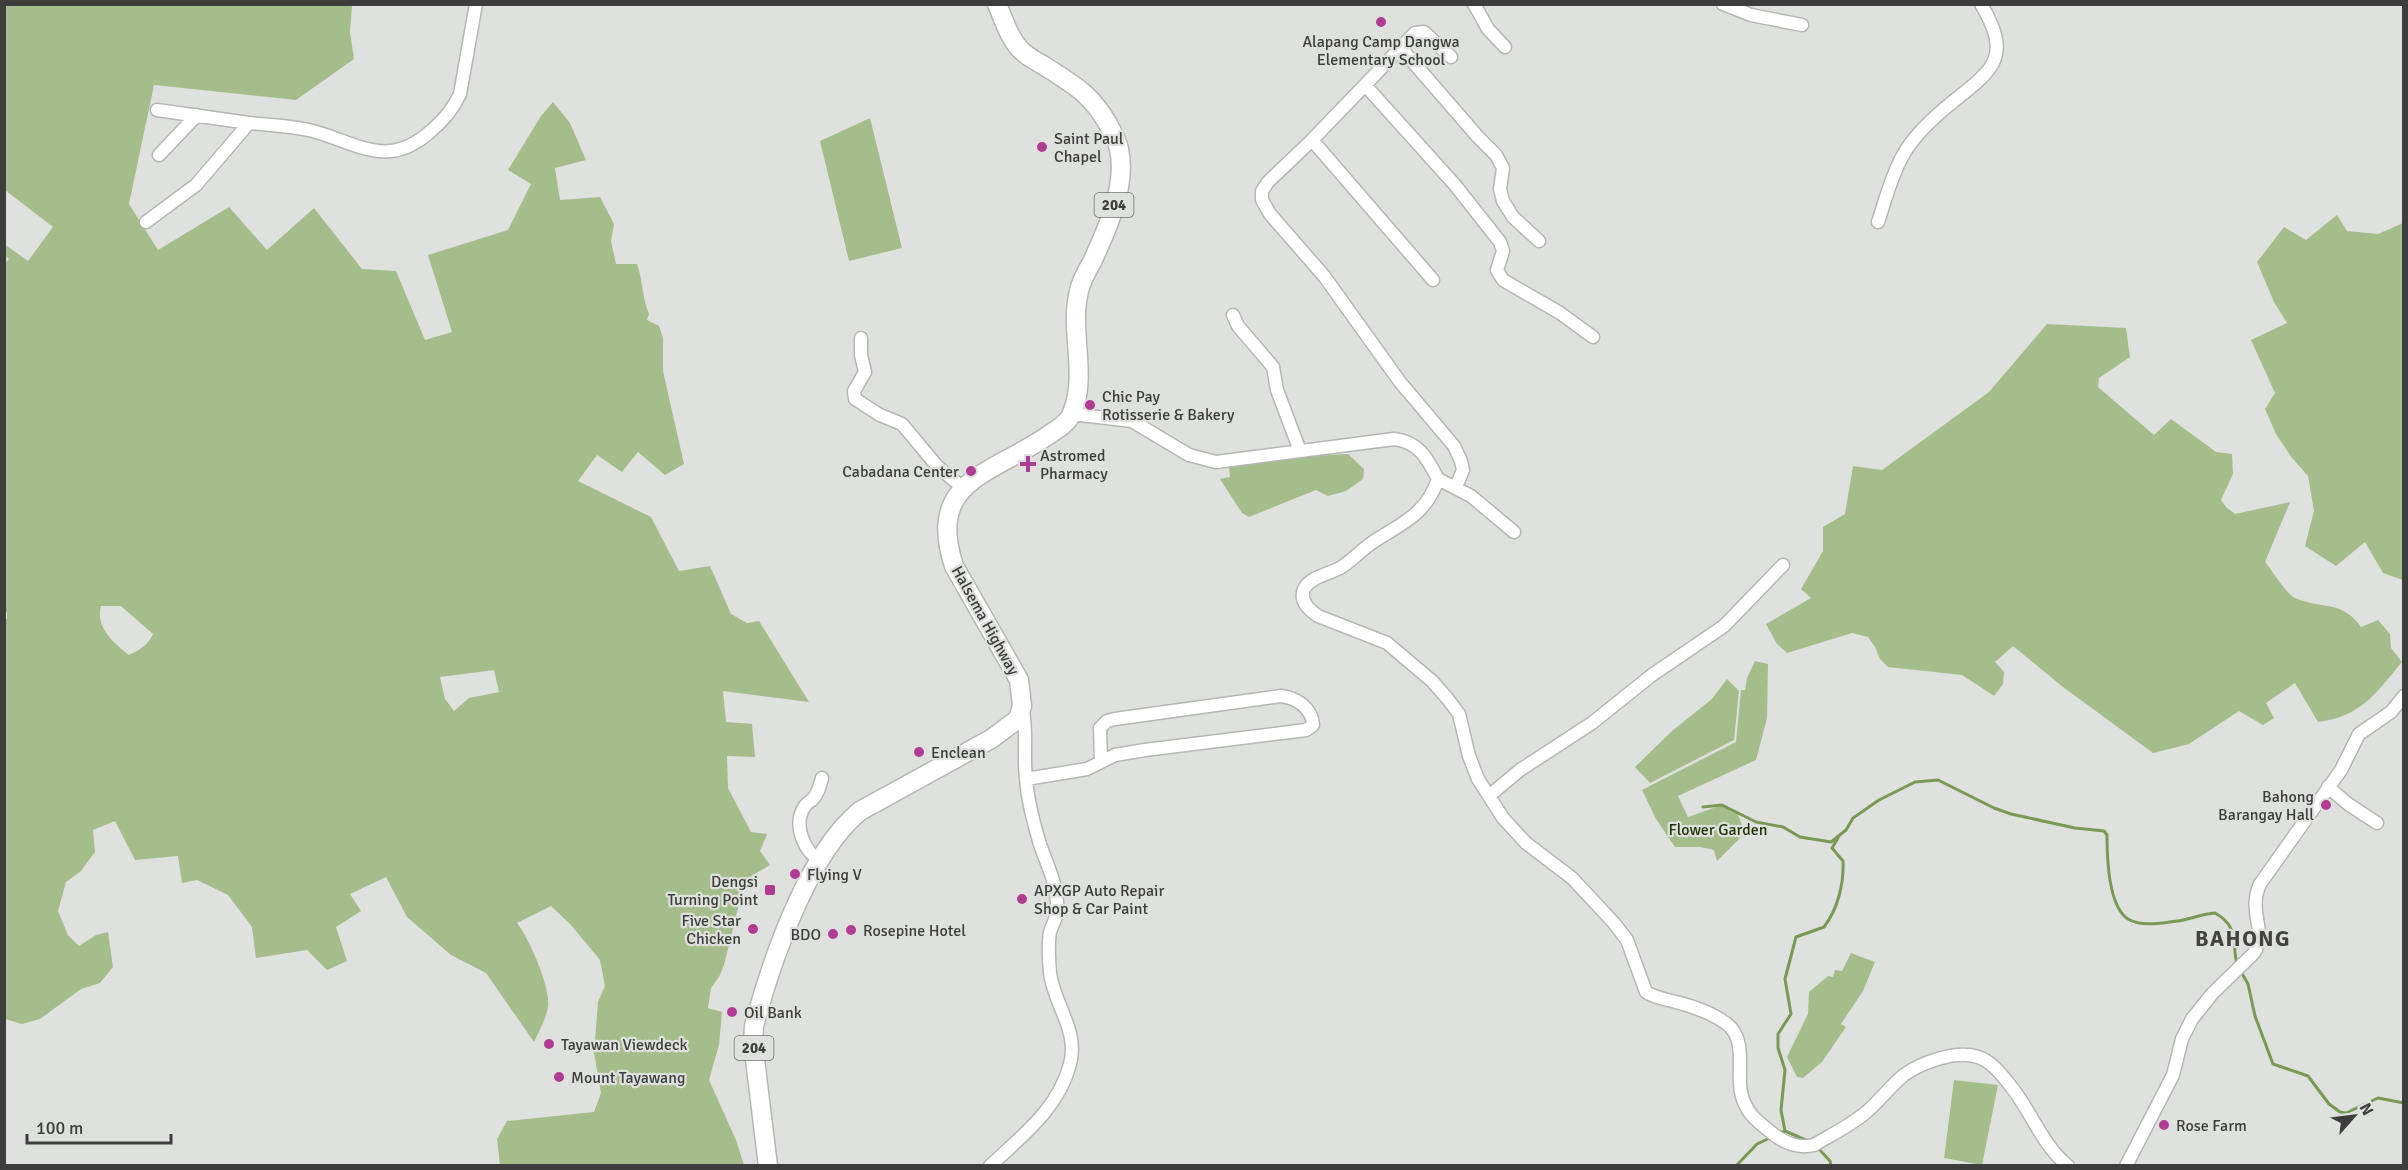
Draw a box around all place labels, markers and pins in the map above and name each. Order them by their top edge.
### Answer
marker: Alapang Camp Dangwa Elementary School [1374,15,1388,29]
place label: Alapang Camp Dangwa Elementary School [1302,32,1460,70]
place label: Saint Paul Chapel [1054,129,1124,167]
marker: Saint Paul Chapel [1035,140,1049,154]
place label: Chic Pay Rotisserie & Bakery [1102,387,1235,425]
marker: Chic Pay Rotisserie & Bakery [1083,398,1097,412]
place label: Astromed Pharmacy [1040,446,1108,484]
marker: Astromed Pharmacy [1021,457,1035,471]
place label: Cabadana Center [842,462,959,482]
marker: Cabadana Center [964,464,978,478]
place label: Enclean [931,743,986,763]
marker: Enclean [912,745,926,759]
place label: Bahong Barangay Hall [2218,787,2314,825]
marker: Bahong Barangay Hall [2319,798,2333,812]
place label: Flying V [807,865,862,885]
marker: Flying V [788,867,802,881]
place label: Dengsi Turning Point [667,872,758,910]
place label: APXGP Auto Repair Shop & Car Paint [1034,881,1164,919]
marker: Dengsi Turning Point [763,883,777,897]
marker: APXGP Auto Repair Shop & Car Paint [1015,892,1029,906]
place label: Five Star Chicken [681,911,741,949]
place label: Rosepine Hotel [863,921,966,941]
marker: Five Star Chicken [746,922,760,936]
marker: Rosepine Hotel [844,923,858,937]
place label: BDO [790,925,821,945]
marker: BDO [826,927,840,941]
place label: Oil Bank [744,1003,802,1023]
marker: Oil Bank [725,1005,739,1019]
place label: Tayawan Viewdeck [561,1035,688,1055]
marker: Tayawan Viewdeck [542,1037,556,1051]
place label: Mount Tayawang [571,1068,685,1088]
marker: Mount Tayawang [552,1070,566,1084]
place label: Rose Farm [2176,1116,2247,1136]
marker: Rose Farm [2157,1118,2171,1132]

